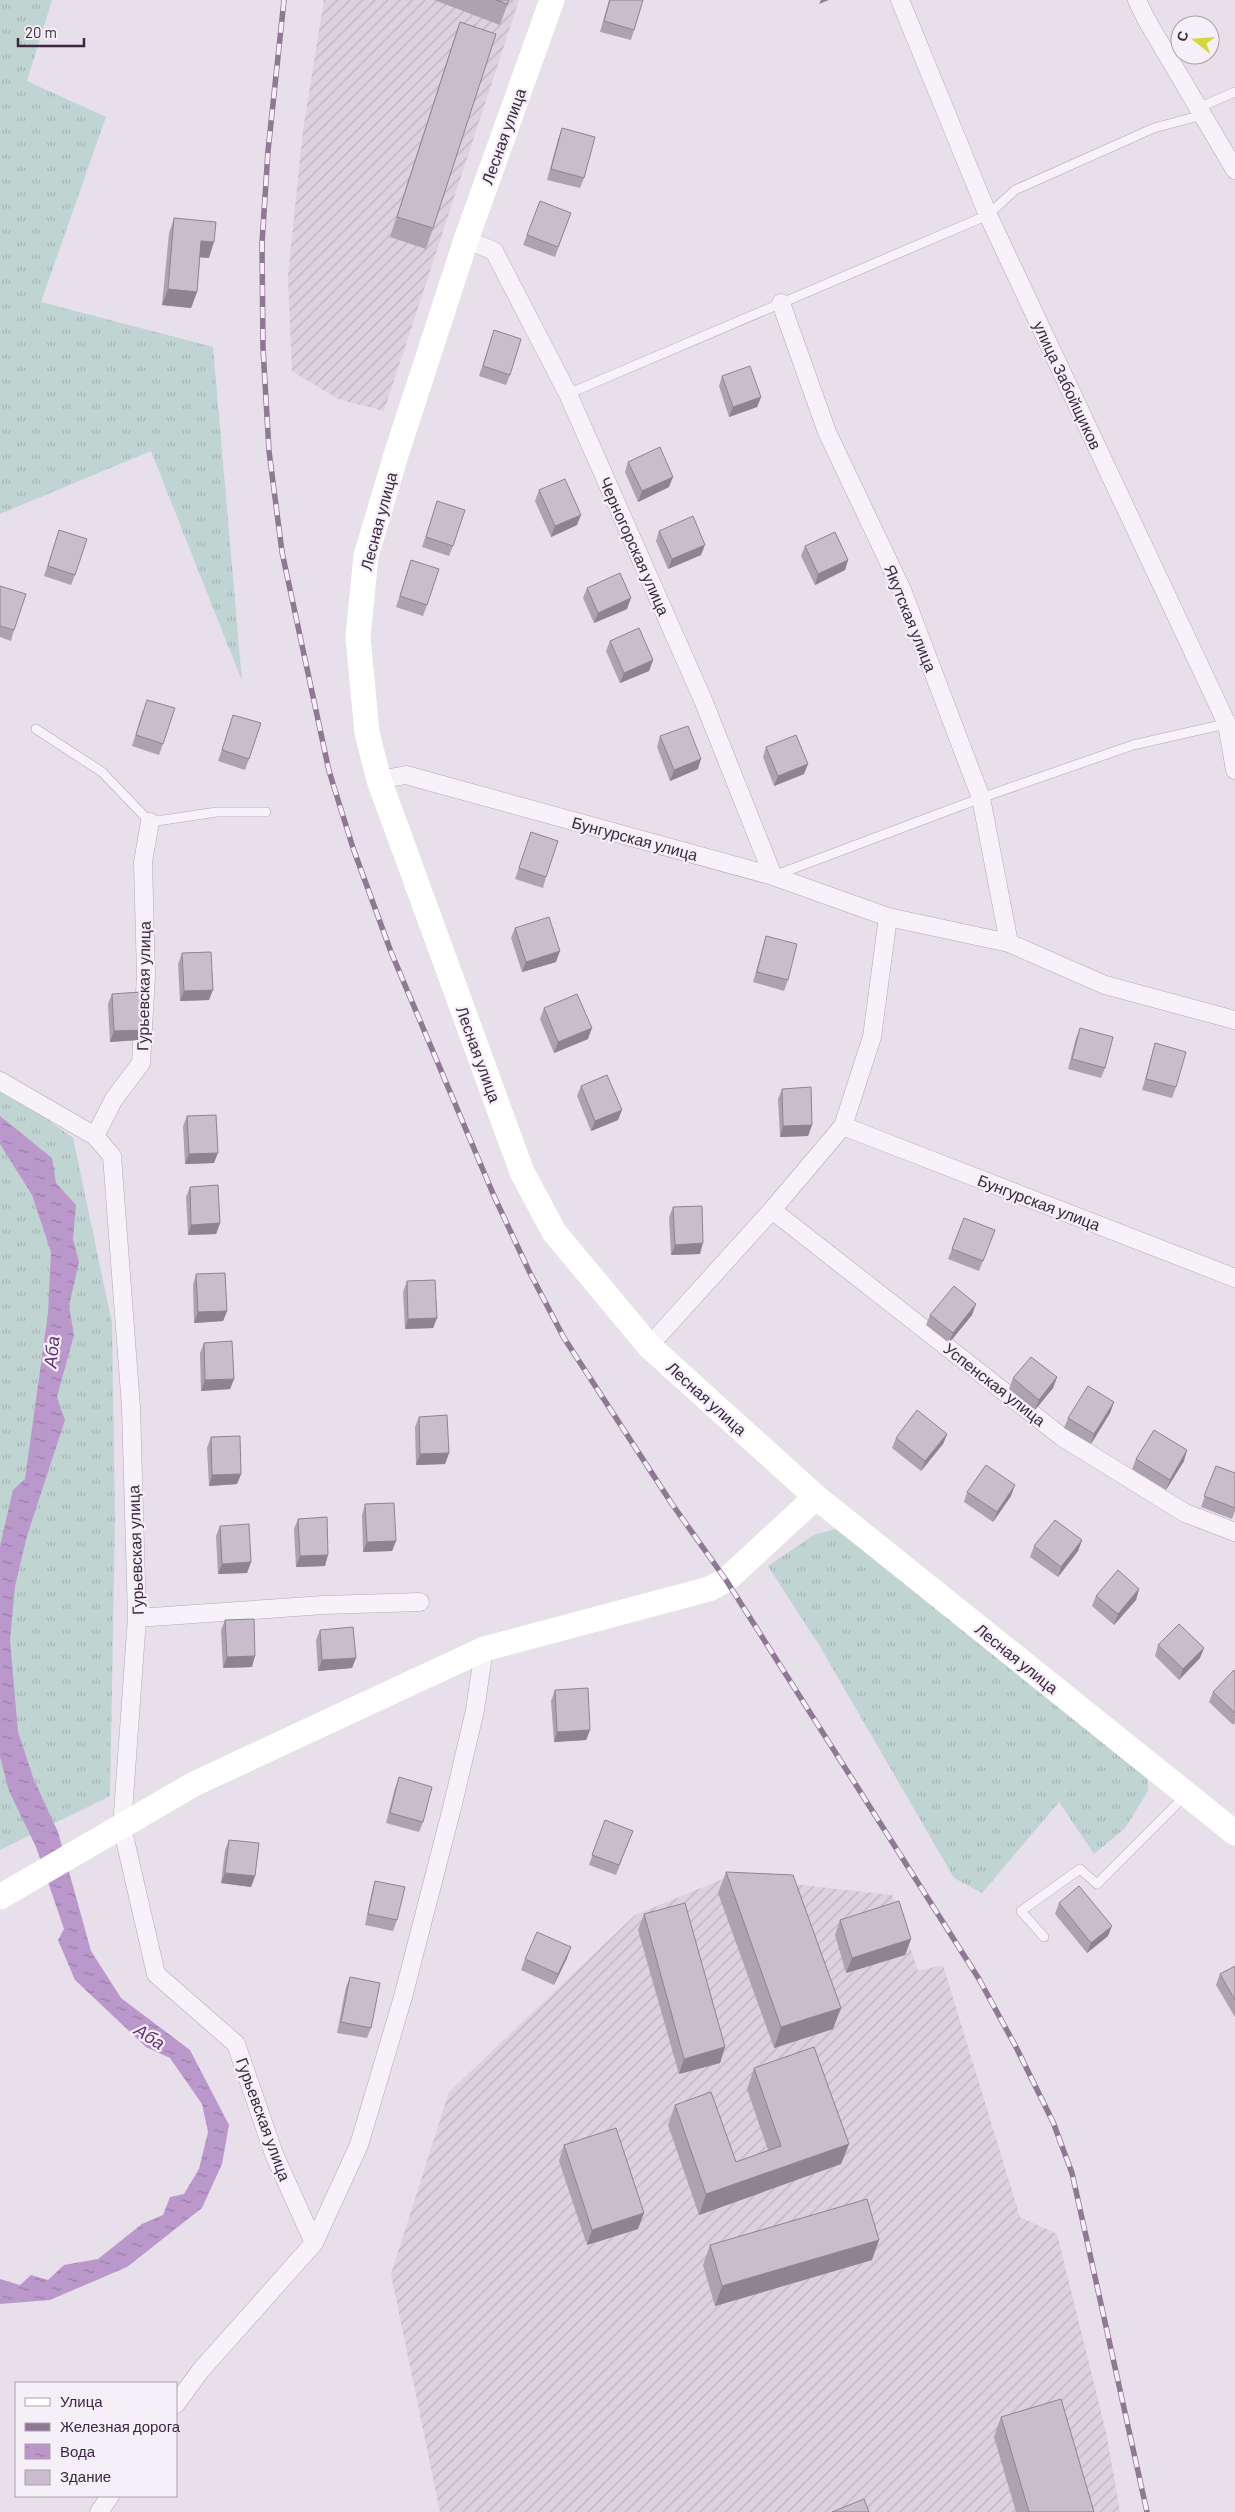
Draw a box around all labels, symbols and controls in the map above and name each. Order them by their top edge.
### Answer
scale bar [18,15,84,47]
north arrow [1170,15,1220,65]
text: 20 m [25,23,57,41]
text: С [1172,29,1192,43]
street label: Лесная улица [477,85,529,187]
street label: улица Забойщиков [1030,318,1106,452]
street label: Лесная улица [356,470,400,572]
street label: Черногорская улица [596,474,674,618]
street label: Якутская улица [881,562,941,674]
street label: Бунгурская улица [570,812,700,864]
street label: Гурьевская улица [132,921,154,1051]
street label: Лесная улица [453,1003,505,1105]
street label: Бунгурская улица [975,1170,1103,1234]
water label: Аба [38,1335,64,1370]
street label: Успенская улица [940,1338,1050,1430]
street label: Лесная улица [663,1357,751,1439]
street label: Гурьевская улица [123,1485,147,1615]
street label: Лесная улица [972,1619,1062,1697]
water label: Аба [130,2018,169,2054]
street label: Гурьевская улица [233,2055,295,2183]
legend [15,2382,178,2497]
text: Улица [60,2392,103,2410]
text: Железная дорога [60,2417,181,2435]
text: Вода [60,2442,96,2460]
text: Здание [60,2467,111,2485]

